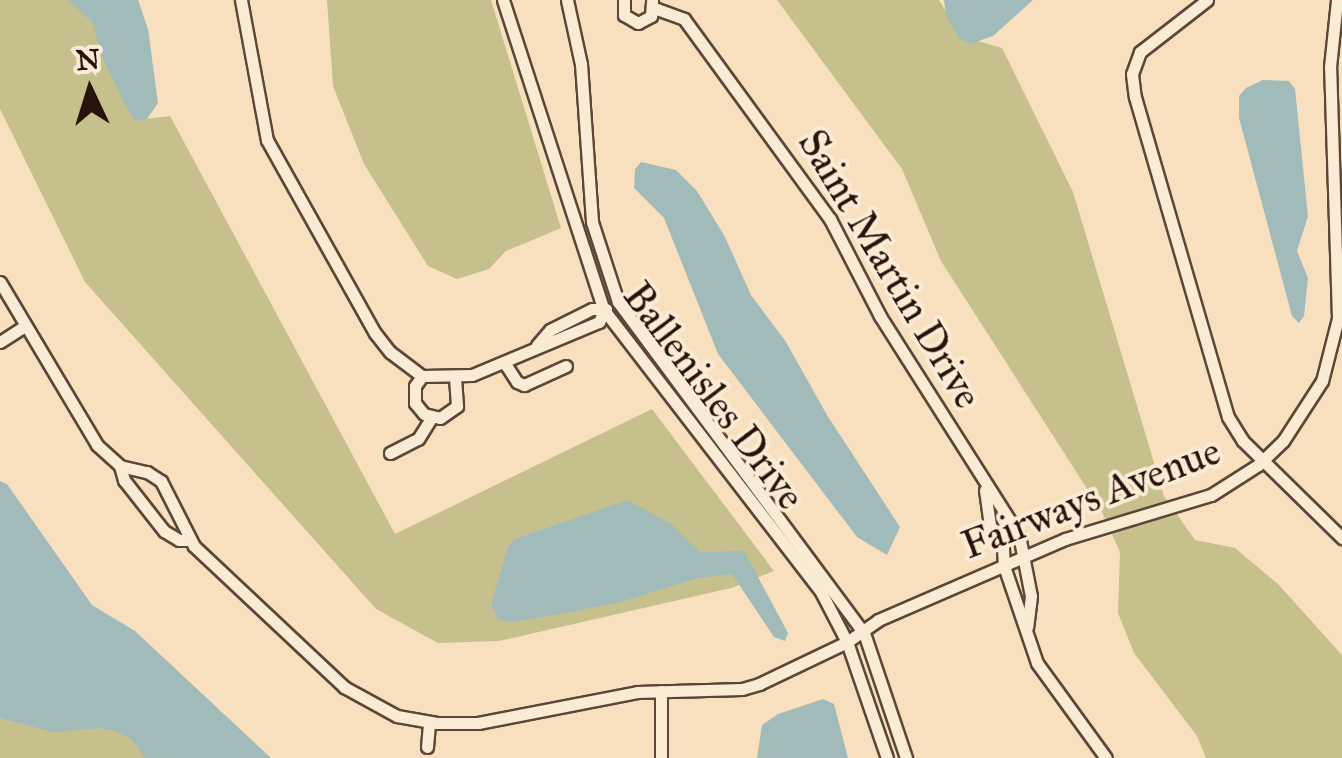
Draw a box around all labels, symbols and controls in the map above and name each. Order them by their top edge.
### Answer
north arrow [40,40,140,140]
text: N [75,41,101,78]
street label: Saint Martin Drive [788,121,992,417]
street label: Ballenisles Drive [613,273,815,519]
street label: Fairways Avenue [955,427,1227,569]

